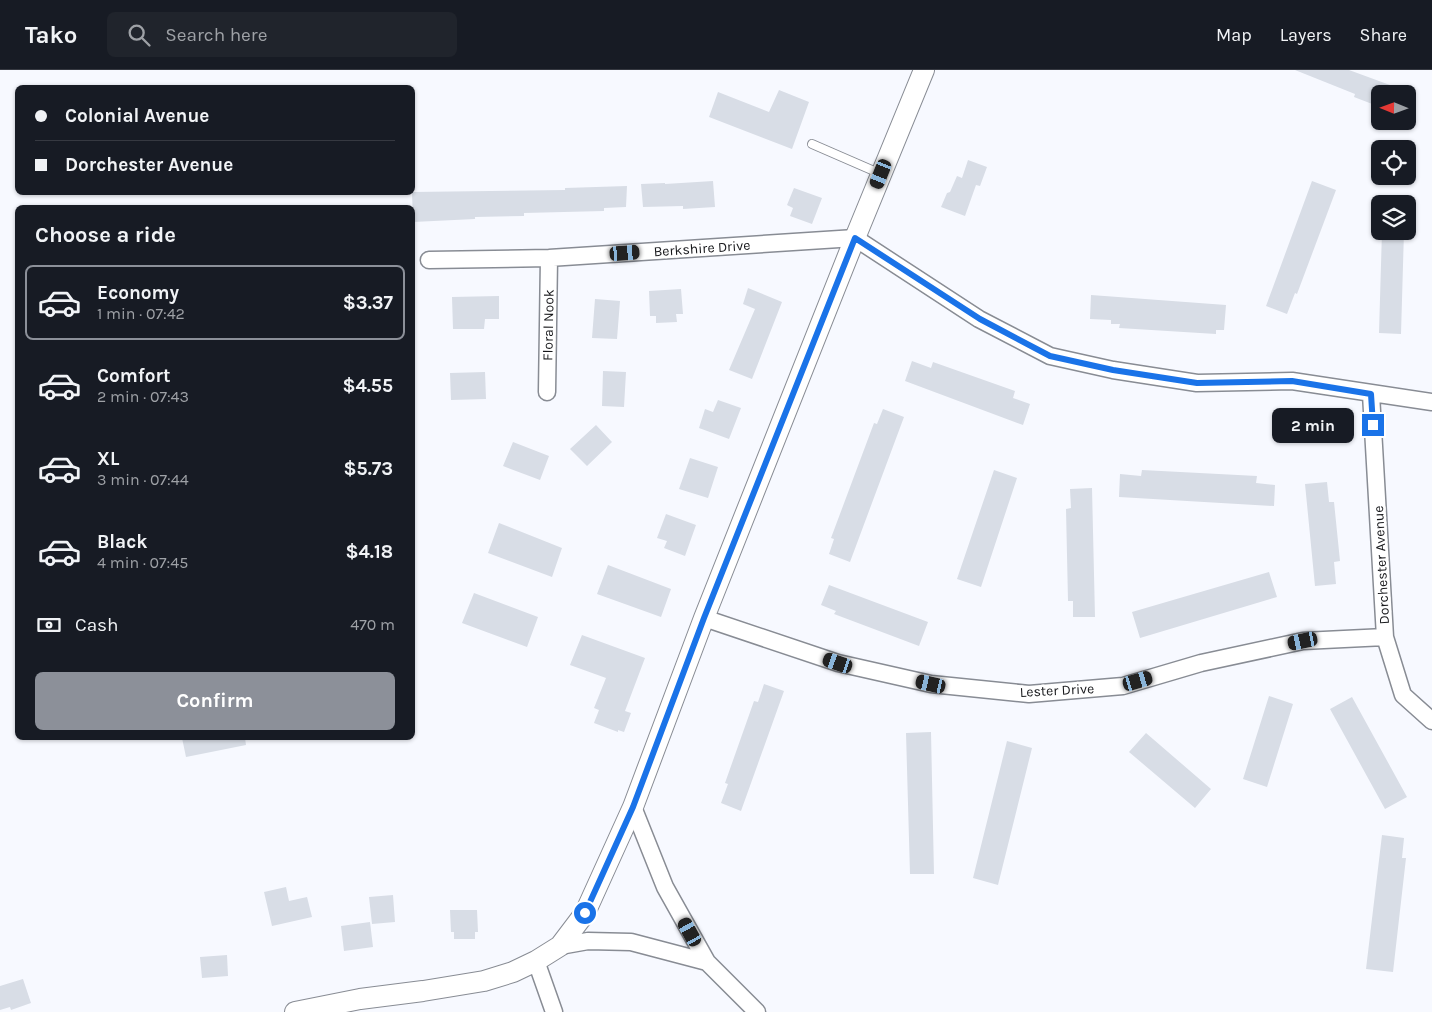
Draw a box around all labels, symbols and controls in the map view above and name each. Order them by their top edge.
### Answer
search box [107,12,457,57]
text: Tako [25,21,77,49]
icon: search [125,21,153,49]
text: Search here [165,24,268,46]
text: Map [1216,24,1252,46]
text: Layers [1280,24,1332,46]
text: Share [1360,24,1407,46]
north arrow [1371,85,1416,130]
map controls [1371,85,1416,240]
text: Colonial Avenue [65,105,209,127]
button: locate [1371,140,1416,185]
text: Dorchester Avenue [65,154,233,176]
car [868,157,893,191]
button: layers [1371,195,1416,240]
text: Choose a ride [35,222,176,248]
street label: Berkshire Drive [653,237,751,260]
car [609,244,640,262]
icon: car [37,280,82,325]
text: Economy [97,282,179,304]
street label: Floral Nook [539,289,558,361]
text: $3.37 [343,292,393,314]
text: 1 min · 07:42 [97,304,185,323]
icon: car [37,363,82,408]
text: Comfort [97,365,171,387]
text: $4.55 [342,375,393,397]
text: 2 min · 07:43 [97,387,189,406]
callout: 2 min [1273,408,1356,442]
route end [1362,414,1384,436]
text: 2 min [1291,416,1335,435]
icon: car [37,446,82,491]
text: XL [97,448,119,470]
text: $5.73 [343,458,393,480]
text: 3 min · 07:44 [97,470,189,489]
street label: Dorchester Avenue [1370,505,1393,625]
icon: car [37,529,82,574]
text: Black [97,531,148,553]
text: $4.18 [345,541,393,563]
text: 4 min · 07:45 [97,553,188,572]
icon: cash [35,611,63,639]
text: Cash [75,614,119,636]
text: 470 m [350,615,395,634]
car [1286,631,1319,651]
car [821,651,854,675]
car [1121,670,1154,692]
button: Confirm [35,672,395,730]
car [914,673,947,695]
street label: Lester Drive [1019,680,1095,701]
route start [574,902,596,924]
car [676,915,703,949]

